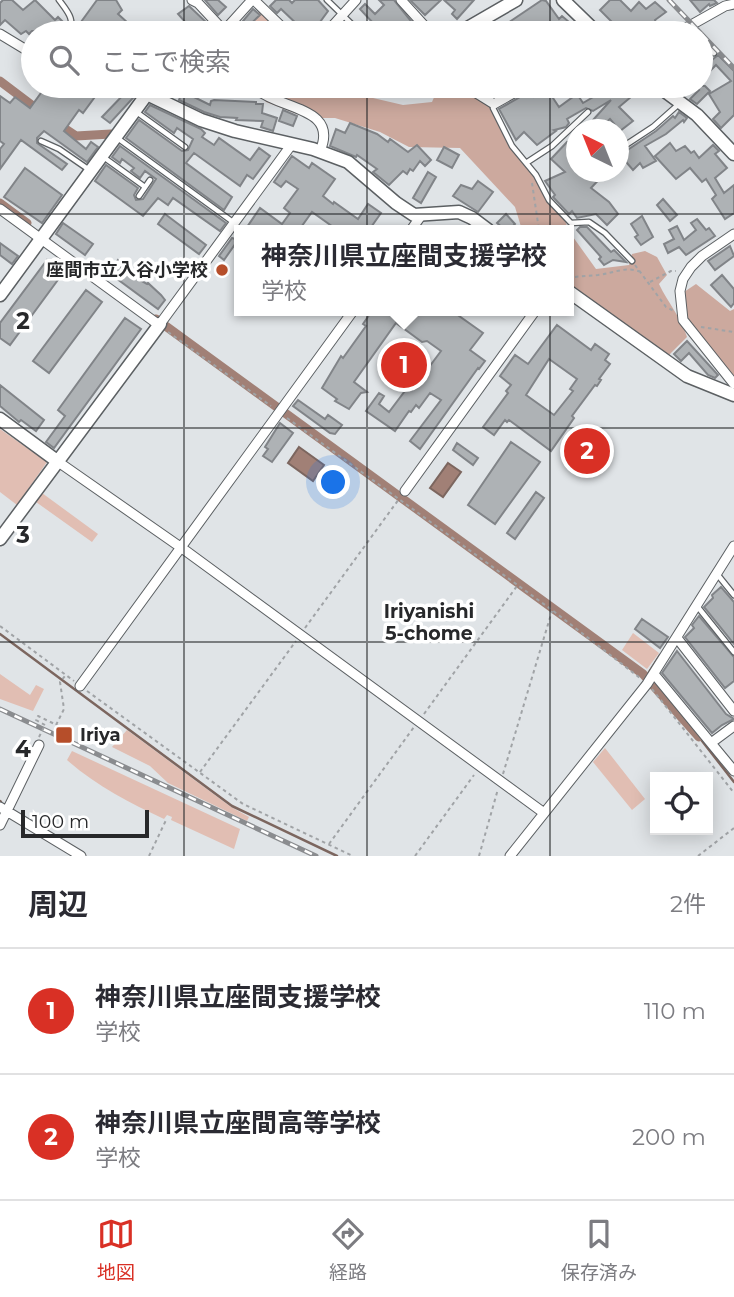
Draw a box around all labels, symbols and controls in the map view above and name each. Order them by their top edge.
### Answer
search box [21,21,713,98]
icon: search [45,41,83,79]
text: ここで検索 [101,46,231,78]
north arrow [566,119,629,182]
popup [234,225,574,316]
text: 神奈川県立座間支援学校 [261,240,547,272]
place label: 座間市立入谷小学校 [46,259,208,281]
marker: 座間市立入谷小学校 [214,262,230,278]
text: 学校 [261,277,307,305]
text: 2 [16,307,30,335]
pin: 1 [381,339,427,391]
pin: 2 [564,425,610,477]
your location [316,465,350,499]
text: 3 [15,521,30,549]
district label: Iriyanishi 5-chome [384,600,474,645]
place label: Iriya [80,724,121,746]
marker: Iriya [54,725,74,745]
text: 4 [15,735,31,763]
map controls [650,772,713,835]
button: locate [650,772,713,835]
scale bar [21,807,149,839]
text: 100 m [32,810,89,833]
text: 周辺 [28,886,88,923]
text: 2件 [670,890,706,918]
text: 神奈川県立座間支援学校 [95,981,381,1013]
text: 1 [46,997,56,1025]
text: 110 m [644,997,706,1025]
text: 学校 [95,1018,141,1046]
text: 神奈川県立座間高等学校 [95,1107,381,1139]
text: 2 [44,1123,58,1151]
text: 200 m [632,1123,706,1151]
text: 学校 [95,1144,141,1172]
tab: 地図 [97,1215,135,1284]
tab: 経路 [329,1215,367,1284]
tab: 保存済み [561,1215,637,1284]

